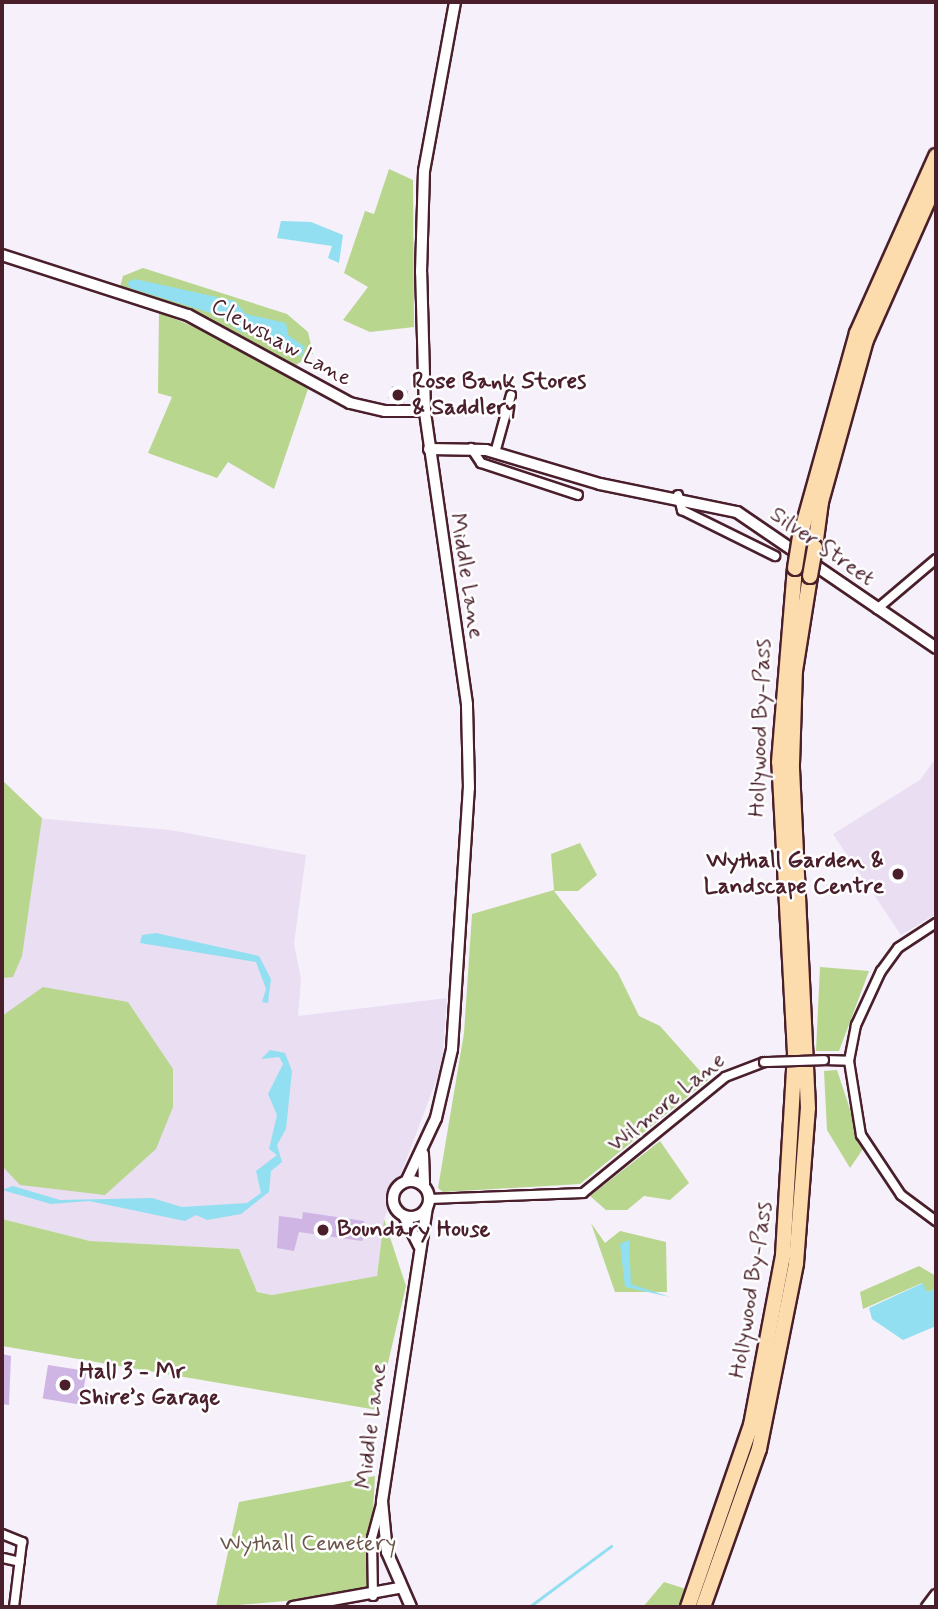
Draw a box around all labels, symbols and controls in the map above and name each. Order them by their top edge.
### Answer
street label: Clewshaw Lane [207,294,355,392]
place label: Rose Bank Stores & Saddlery [412,368,581,422]
marker: Rose Bank Stores & Saddlery [390,387,406,403]
street label: Silver Street [763,500,881,594]
street label: Middle Lane [443,514,489,638]
street label: Hollywood By-Pass [744,638,778,818]
place label: Wythall Garden & Landscape Centre [704,847,884,901]
marker: Wythall Garden & Landscape Centre [890,866,906,882]
street label: Wilmore Lane [604,1048,730,1158]
street label: Hollywood By-Pass [724,1200,780,1380]
place label: Boundary House [337,1216,491,1244]
marker: Boundary House [315,1222,331,1238]
place label: Hall 3 - Mr Shire’s Garage [79,1358,220,1412]
street label: Middle Lane [351,1364,393,1488]
marker: Hall 3 - Mr Shire’s Garage [57,1377,73,1393]
park label: Wythall Cemetery [216,1530,400,1558]

